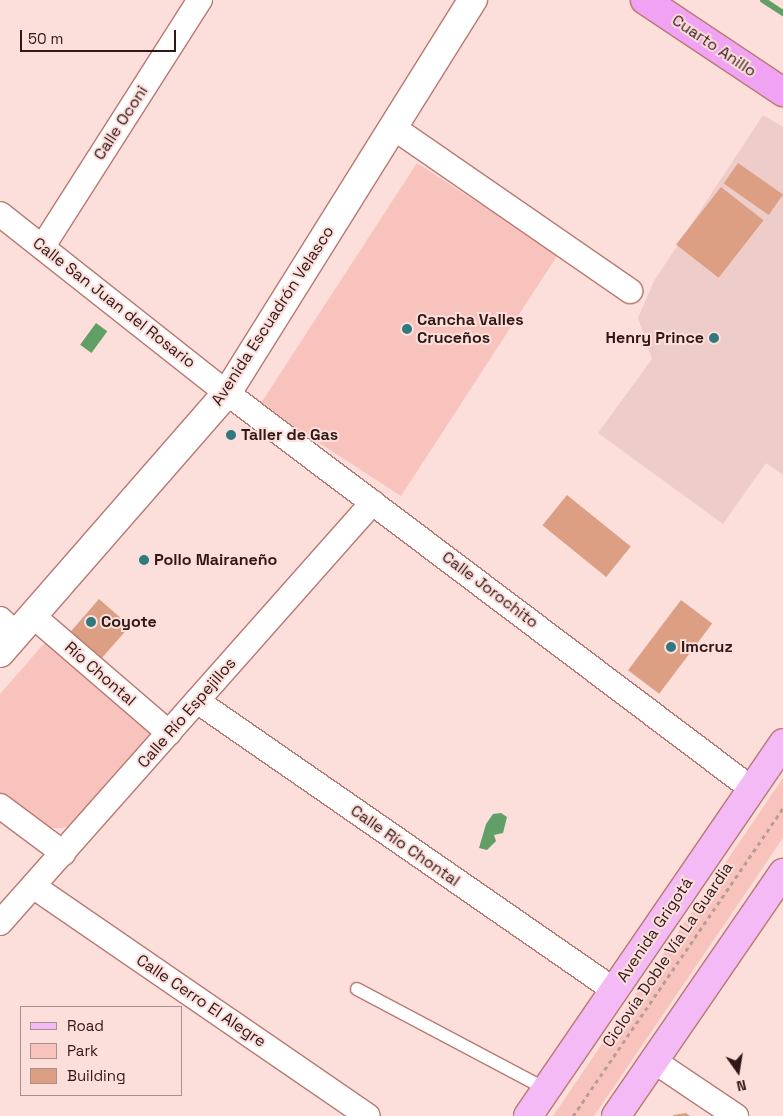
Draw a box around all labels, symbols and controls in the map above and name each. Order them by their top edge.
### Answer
street label: Cuarto Anillo [668,11,760,81]
scale bar [22,20,179,52]
text: 50 m [28,29,63,48]
street label: Calle Oconi [90,82,152,164]
street label: Avenida Escuadrón Velasco [208,223,338,409]
street label: Calle San Juan del Rosario [29,234,199,372]
place label: Cancha Valles Cruceños [417,310,524,348]
marker: Cancha Valles Cruceños [401,323,413,335]
place label: Henry Prince [605,328,704,348]
marker: Henry Prince [708,332,720,344]
place label: Taller de Gas [241,425,338,445]
marker: Taller de Gas [225,429,237,441]
street label: Calle Jorochito [438,548,542,632]
place label: Pollo Mairaneño [154,550,277,570]
marker: Pollo Mairaneño [138,554,150,566]
place label: Coyote [101,612,157,632]
marker: Coyote [85,616,97,628]
place label: Imcruz [681,637,733,657]
street label: Río Chontal [60,638,140,710]
marker: Imcruz [665,641,677,653]
street label: Calle Río Espejillos [134,654,240,772]
street label: Calle Río Chontal [347,801,463,891]
street label: Ciclovía Doble Vía La Guardia [599,859,737,1051]
street label: Avenida Grigotá [613,874,697,986]
street label: Calle Cerro El Alegre [132,950,270,1052]
legend [20,1006,182,1096]
text: Road [67,1016,104,1035]
text: Park [67,1041,98,1060]
north arrow [713,1046,763,1096]
text: Building [67,1066,126,1085]
text: N [735,1076,748,1095]

